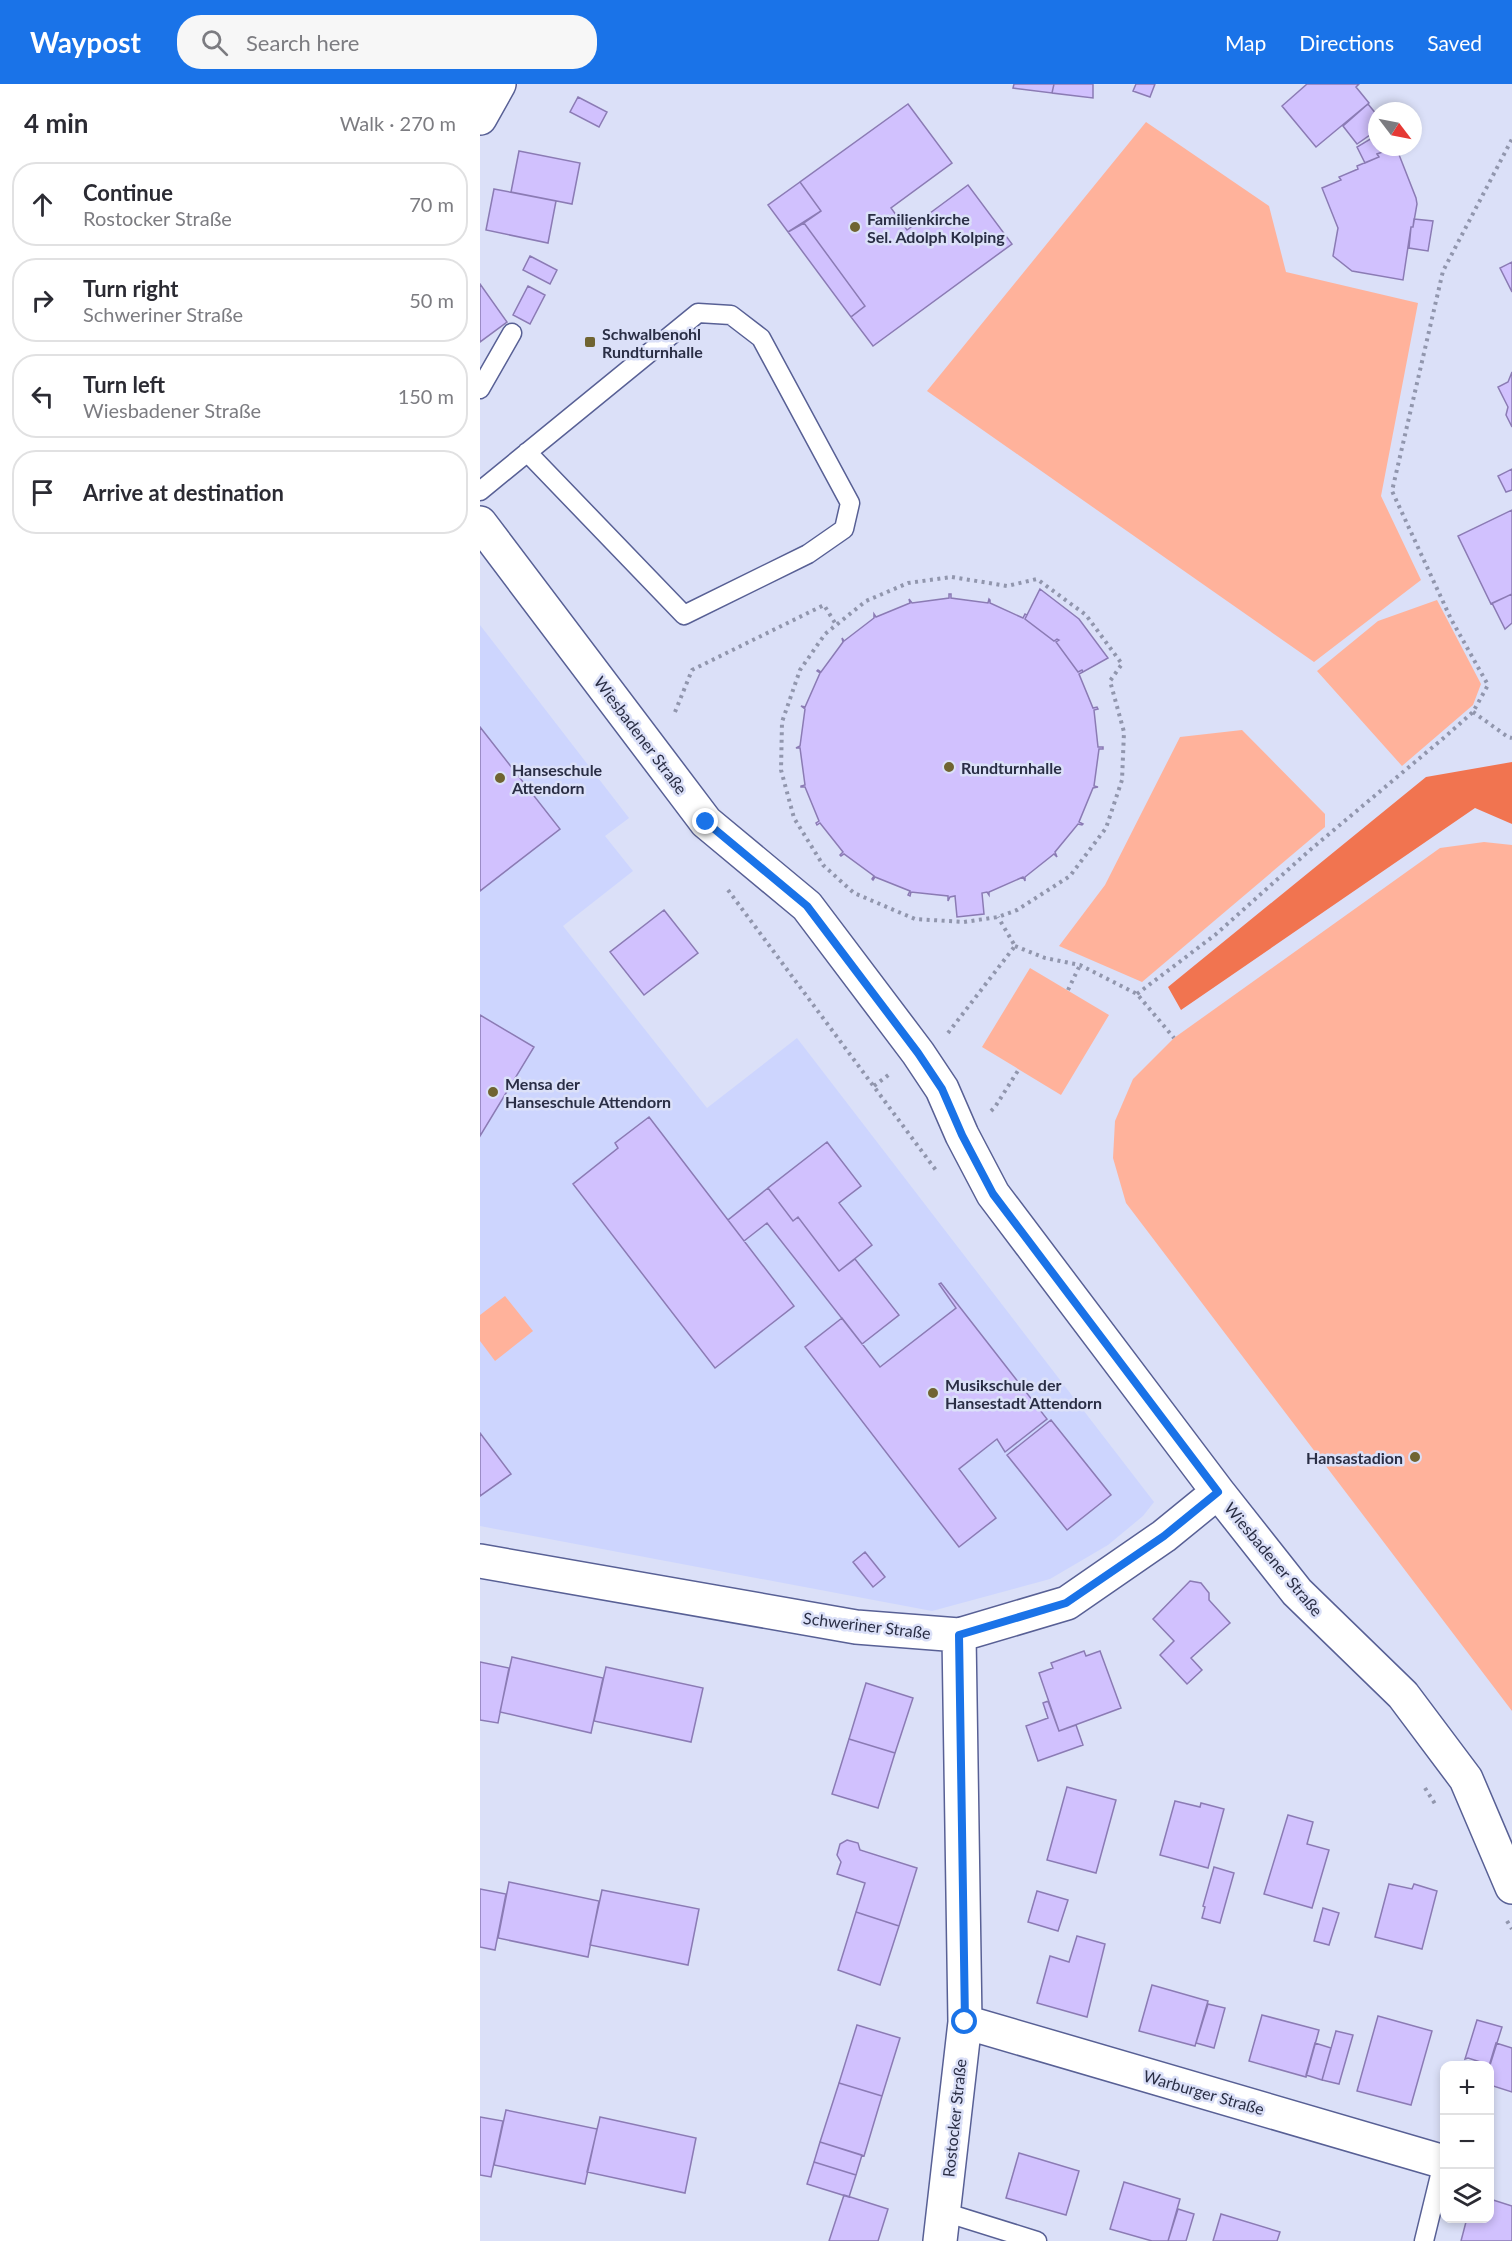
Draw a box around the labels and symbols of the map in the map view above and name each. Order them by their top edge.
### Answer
north arrow [1368,102,1422,156]
place label: Familienkirche Sel. Adolph Kolping [867,209,1005,246]
marker: Familienkirche Sel. Adolph Kolping [848,220,862,234]
place label: Schwalbenohl Rundturnhalle [602,324,703,361]
marker: Schwalbenohl Rundturnhalle [583,335,597,349]
street label: Wiesbadener Straße [591,672,691,798]
place label: Rundturnhalle [961,758,1062,777]
place label: Hanseschule Attendorn [511,760,603,797]
marker: Rundturnhalle [942,760,956,774]
marker: Hanseschule Attendorn [493,771,507,785]
route end [692,808,718,834]
place label: Mensa der Hanseschule Attendorn [505,1074,671,1111]
marker: Mensa der Hanseschule Attendorn [486,1085,500,1099]
place label: Musikschule der Hansestadt Attendorn [945,1375,1102,1412]
marker: Musikschule der Hansestadt Attendorn [926,1386,940,1400]
place label: Hansastadion [1306,1448,1403,1467]
marker: Hansastadion [1408,1450,1422,1464]
street label: Wiesbadener Straße [1221,1498,1327,1620]
street label: Schweriner Straße [802,1608,932,1642]
route start [951,2008,977,2034]
street label: Rostocker Straße [938,2058,970,2178]
street label: Warburger Straße [1141,2066,1267,2118]

